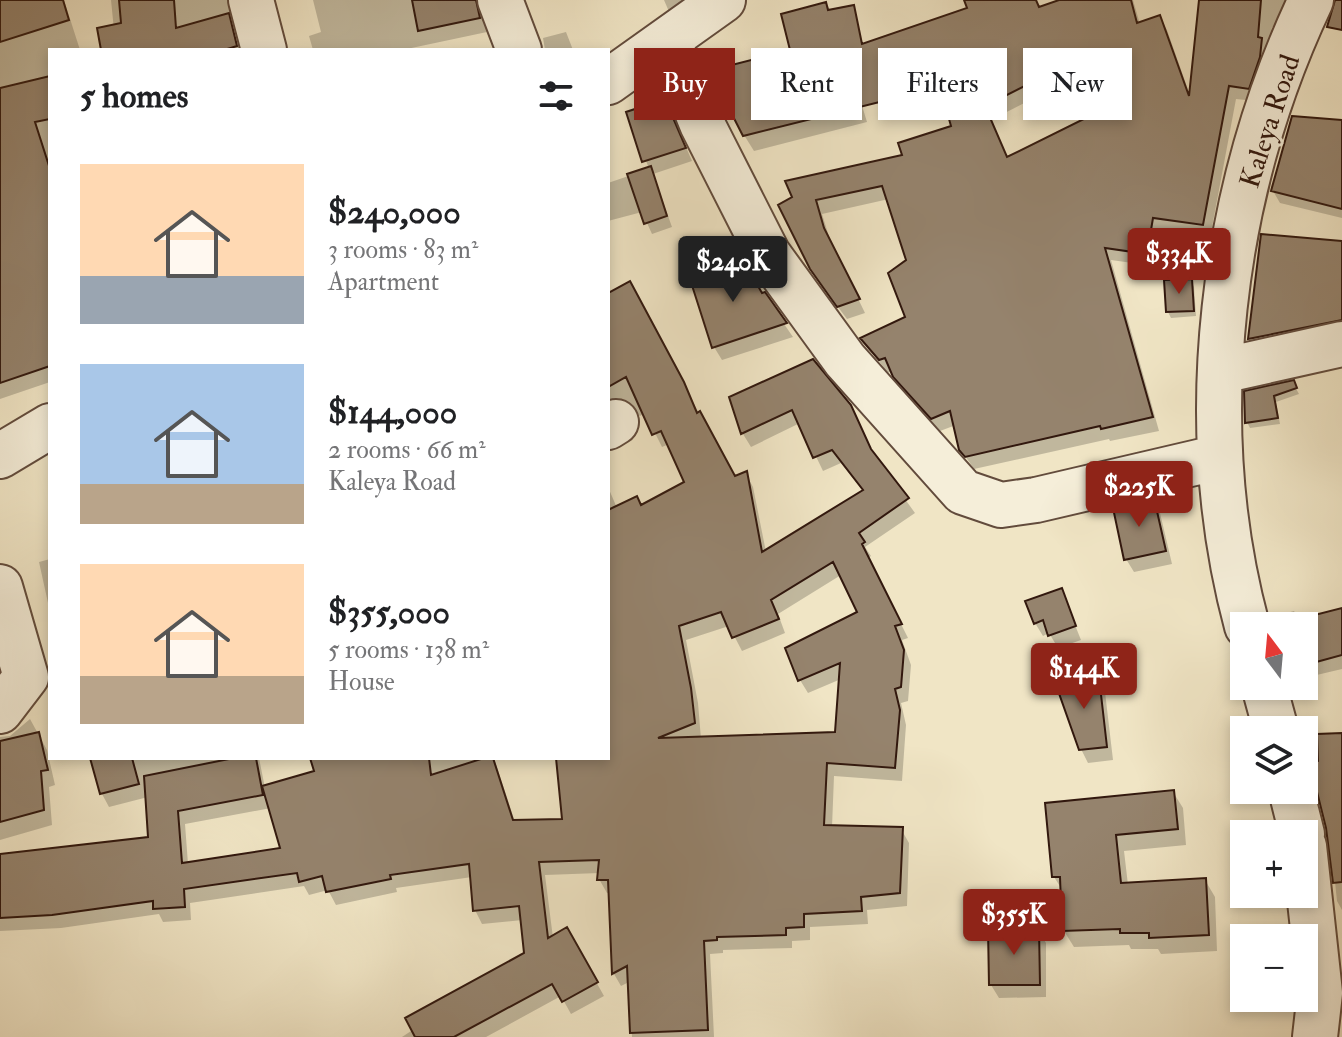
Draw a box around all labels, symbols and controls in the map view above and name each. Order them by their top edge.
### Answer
chip: Buy [634,48,735,120]
chip: Rent [751,48,862,120]
chip: Filters [878,48,1007,120]
chip: New [1023,48,1132,120]
street label: Kaleya Road [1232,50,1308,193]
icon: filters [534,74,578,118]
text: 5 homes [80,75,188,118]
text: $240,000 [328,191,461,234]
icon: home [144,196,240,292]
pin: $334K [1123,228,1235,296]
text: 3 rooms · 83 m² [328,234,478,266]
pin: $240K [677,236,789,304]
text: $334K [1146,238,1212,270]
text: $240K [696,246,770,278]
text: Apartment [328,266,439,298]
text: $144,000 [328,391,457,434]
icon: home [144,396,240,492]
text: 2 rooms · 66 m² [328,434,486,466]
pin: $225K [1083,461,1195,529]
text: Kaleya Road [328,466,456,498]
text: $225K [1104,471,1174,503]
text: $355,000 [328,591,450,634]
icon: home [144,596,240,692]
north arrow [1230,612,1318,700]
map controls [1230,612,1318,1012]
text: 5 rooms · 138 m² [328,634,489,666]
pin: $144K [1028,643,1140,711]
text: $144K [1049,653,1119,685]
text: House [328,666,395,698]
button: layers [1230,716,1318,804]
button: + [1230,820,1318,908]
pin: $355K [958,889,1070,957]
text: $355K [981,899,1047,931]
button: − [1230,924,1318,1012]

